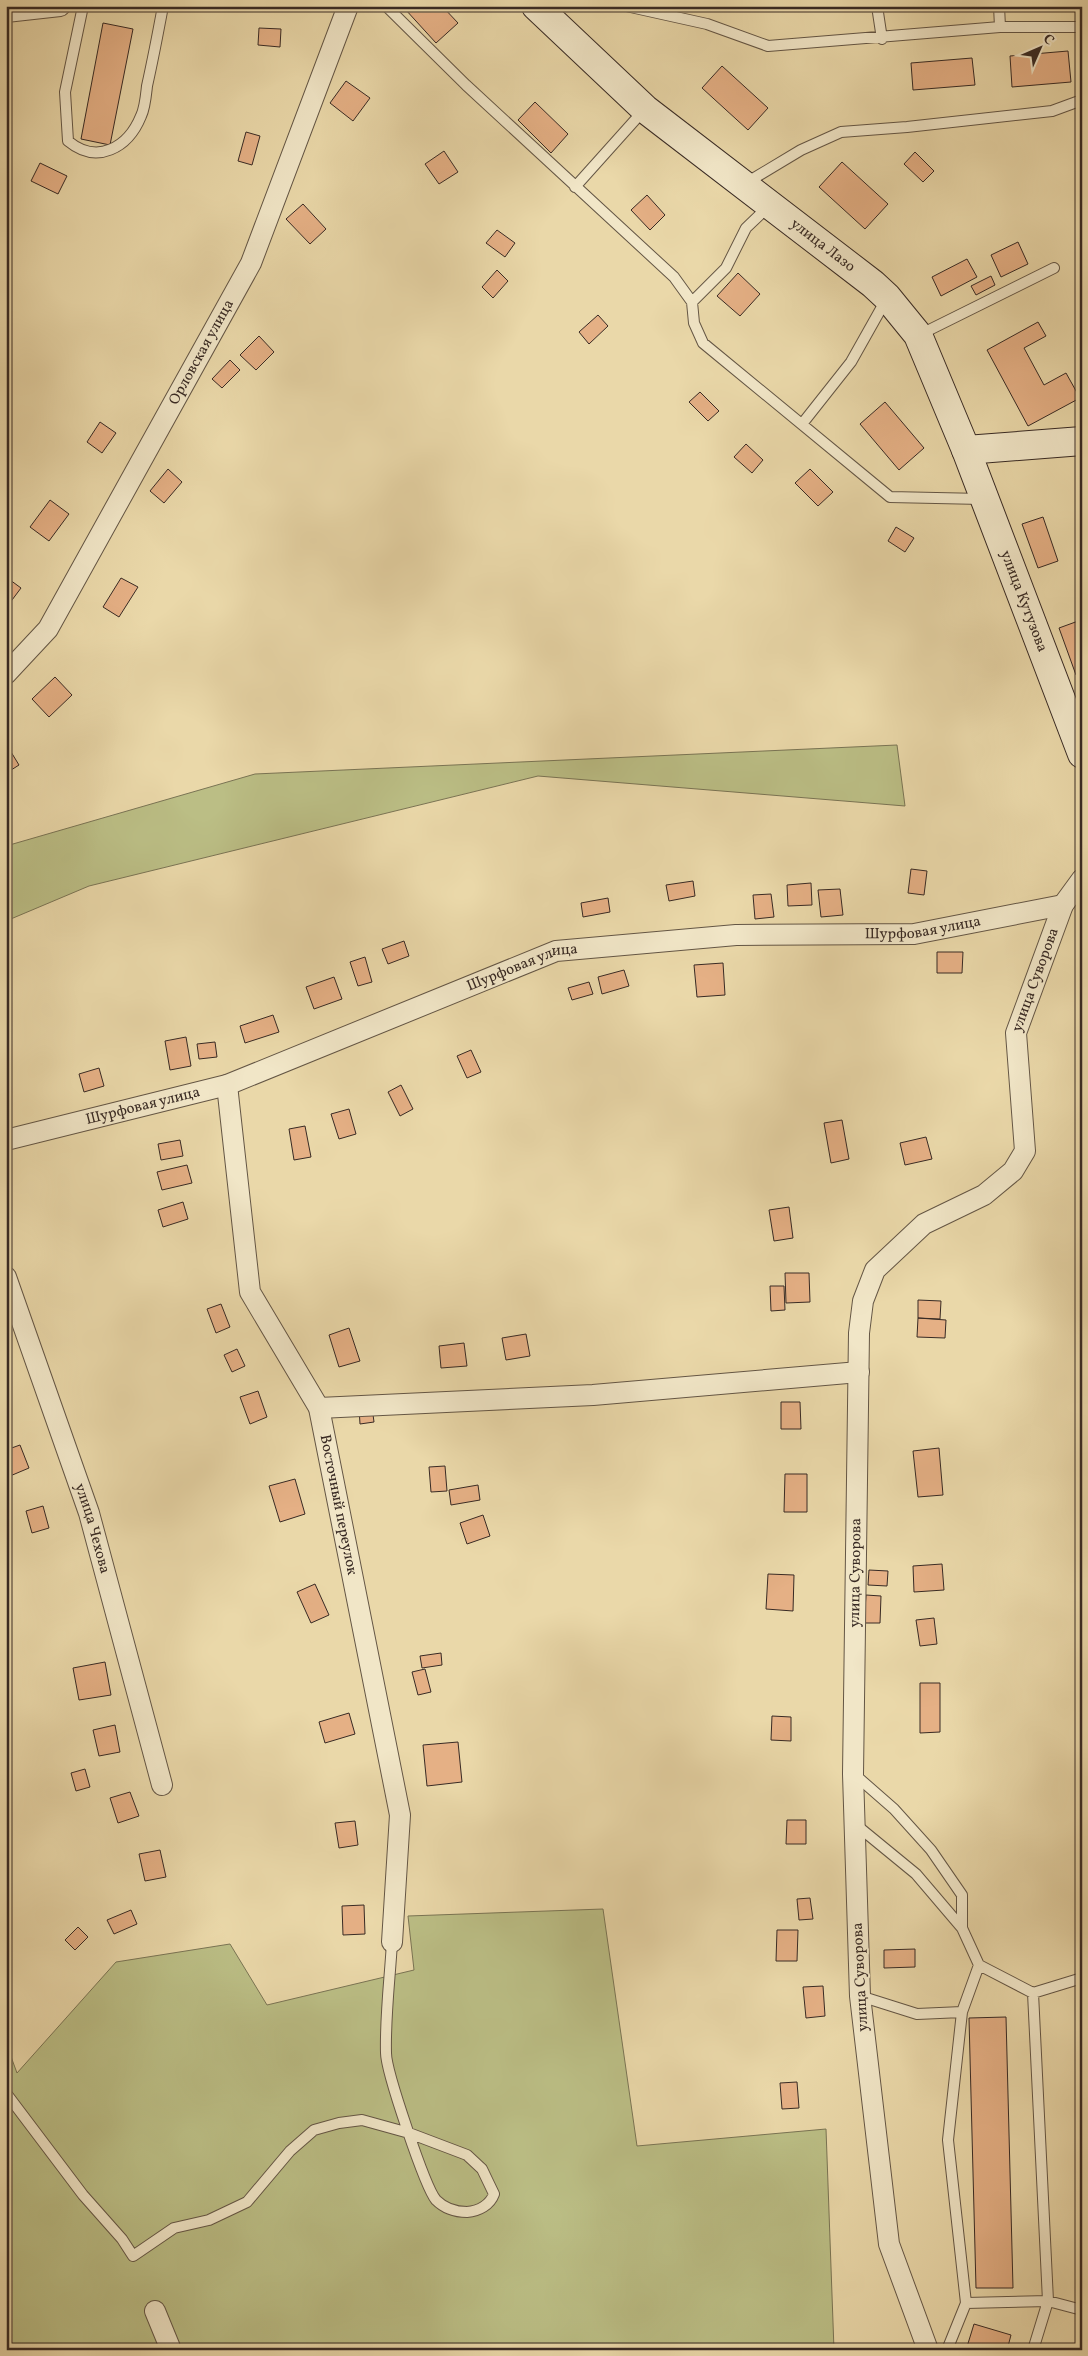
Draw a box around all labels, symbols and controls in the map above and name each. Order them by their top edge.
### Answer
north arrow [1016,22,1066,72]
text: С [1038,30,1058,50]
street label: улица Лазо [786,214,860,277]
street label: Орловская улица [164,296,239,409]
street label: улица Кутузова [995,547,1053,655]
street label: Шурфовая улица [865,911,983,945]
street label: улица Суворова [1007,925,1064,1035]
street label: Шурфовая улица [464,939,578,997]
street label: Шурфовая улица [83,1082,202,1130]
street label: Восточный переулок [314,1433,363,1577]
street label: улица Чехова [69,1481,115,1576]
street label: улица Суворова [844,1518,867,1628]
street label: улица Суворова [848,1922,874,2032]

